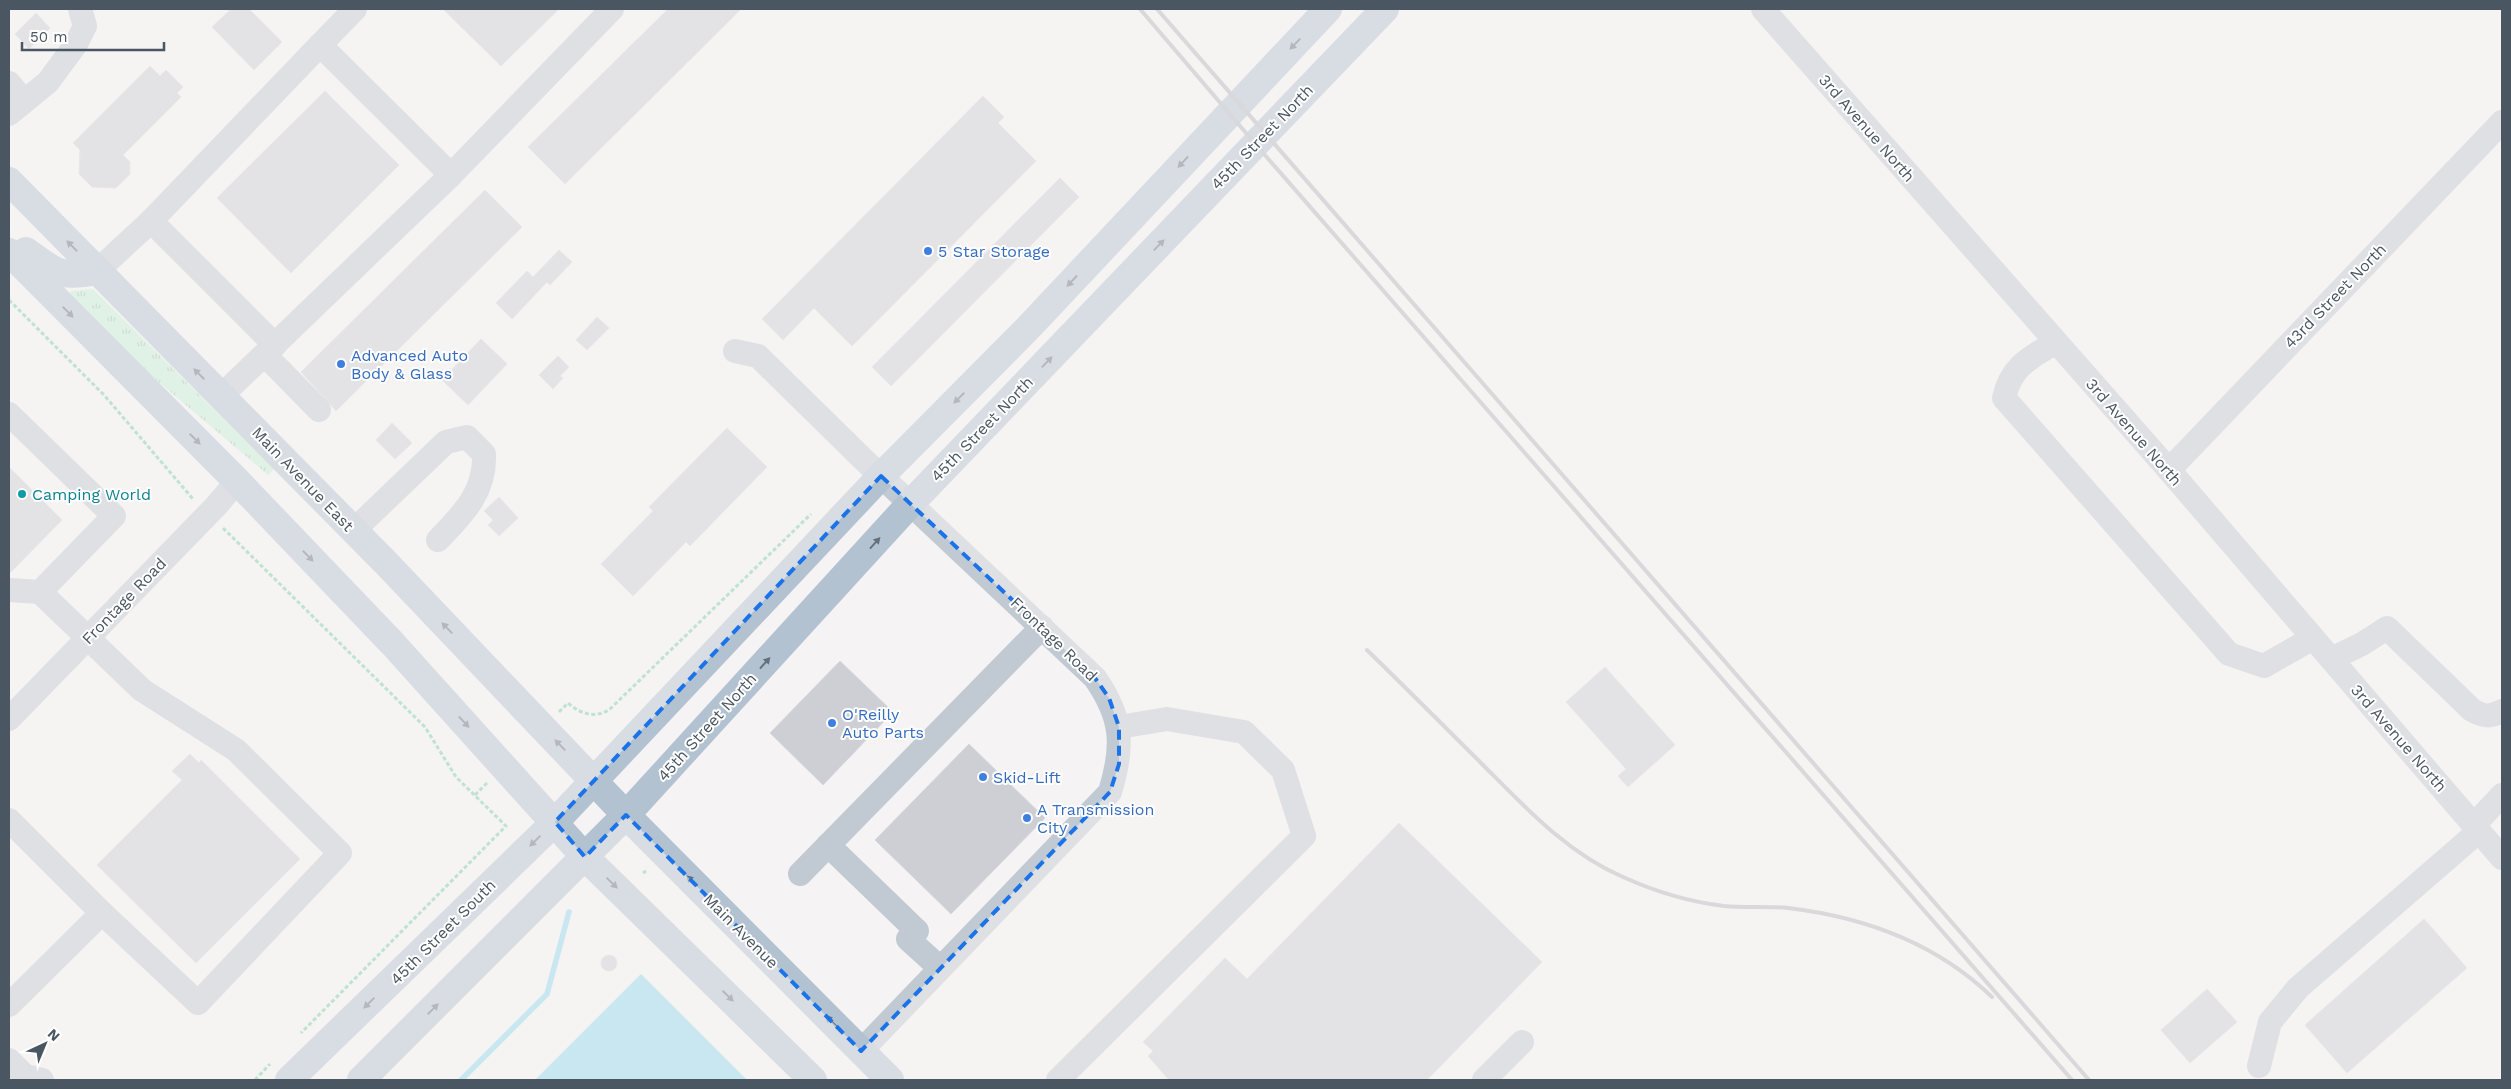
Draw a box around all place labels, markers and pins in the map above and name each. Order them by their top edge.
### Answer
place label: 5 Star Storage [938,242,1050,261]
marker: 5 Star Storage [922,245,934,257]
place label: Advanced Auto Body & Glass [351,346,468,383]
marker: Advanced Auto Body & Glass [335,358,347,370]
place label: Camping World [32,485,151,504]
marker: Camping World [16,488,28,500]
place label: O'Reilly Auto Parts [842,705,924,742]
marker: O'Reilly Auto Parts [826,717,838,729]
place label: Skid-Lift [993,768,1061,787]
marker: Skid-Lift [977,771,989,783]
place label: A Transmission City [1037,800,1154,837]
marker: A Transmission City [1021,812,1033,824]

